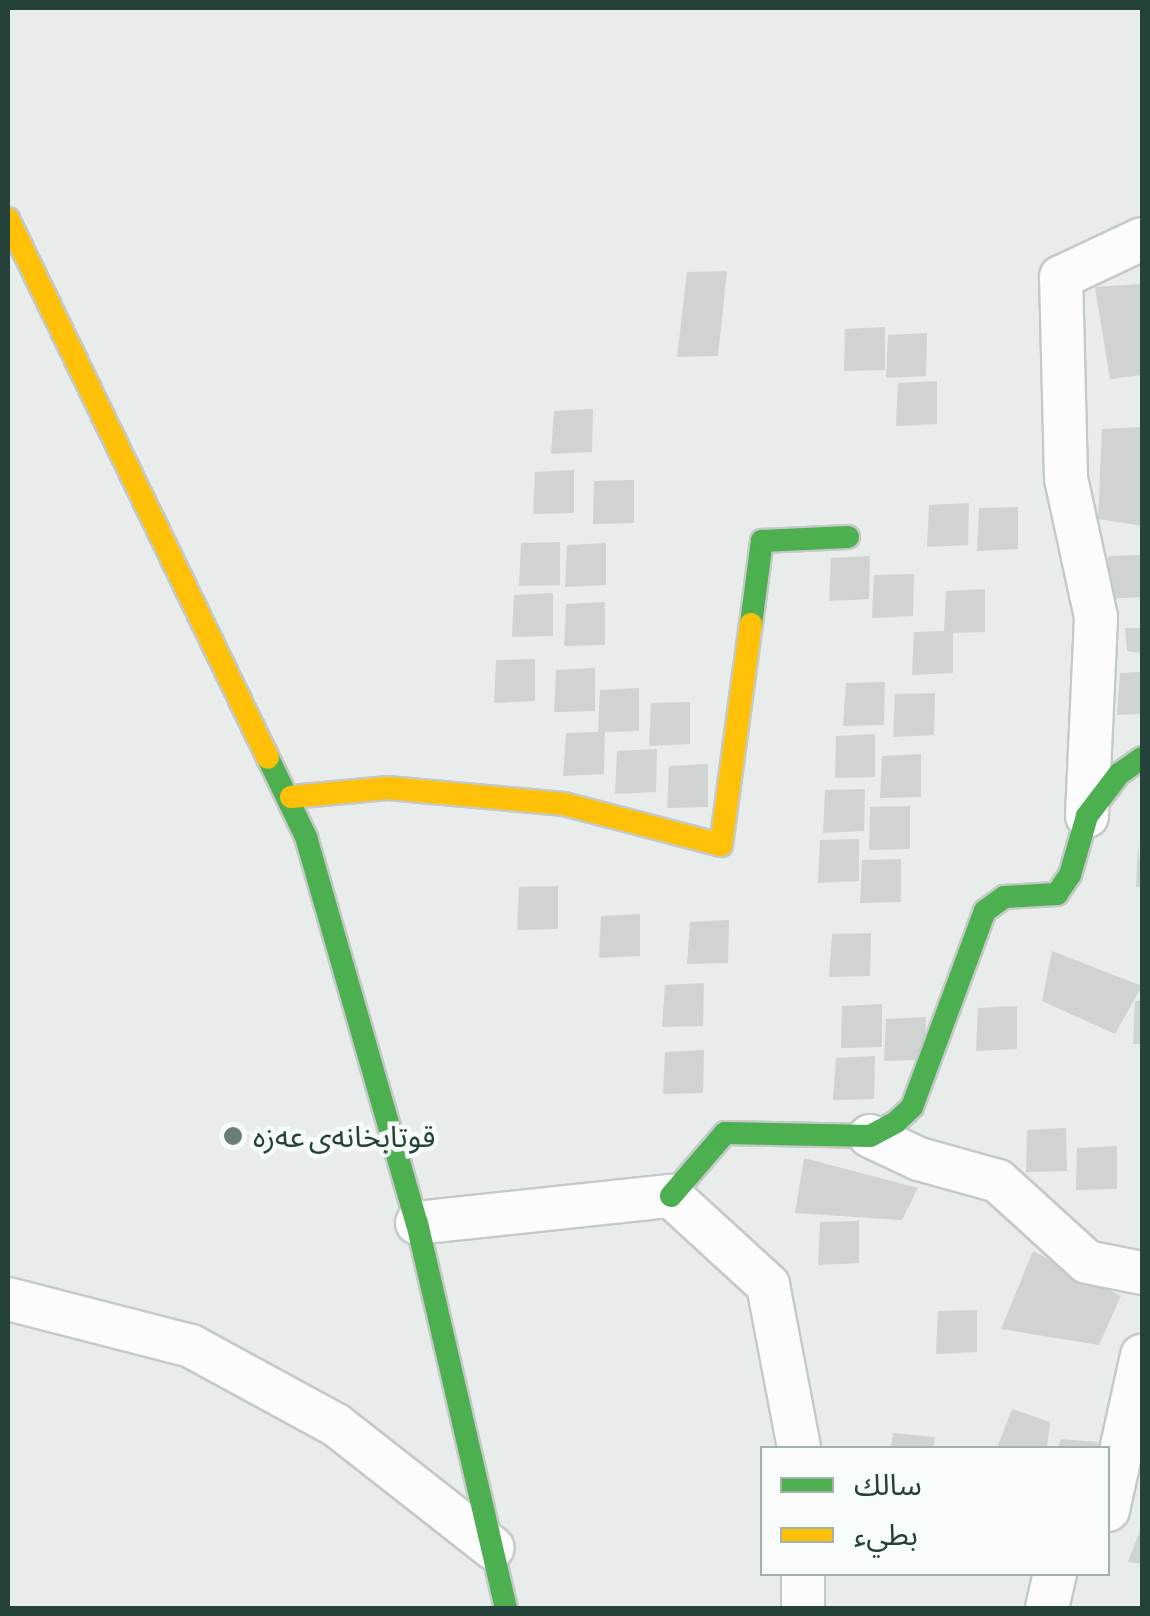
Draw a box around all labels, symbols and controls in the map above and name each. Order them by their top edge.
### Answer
place label: قوتابخانەی عەزە [253,1118,435,1154]
marker: قوتابخانەی عەزە [222,1125,244,1147]
legend [760,1446,1110,1576]
text: سالك [854,1467,922,1501]
text: بطيء [854,1517,918,1551]

